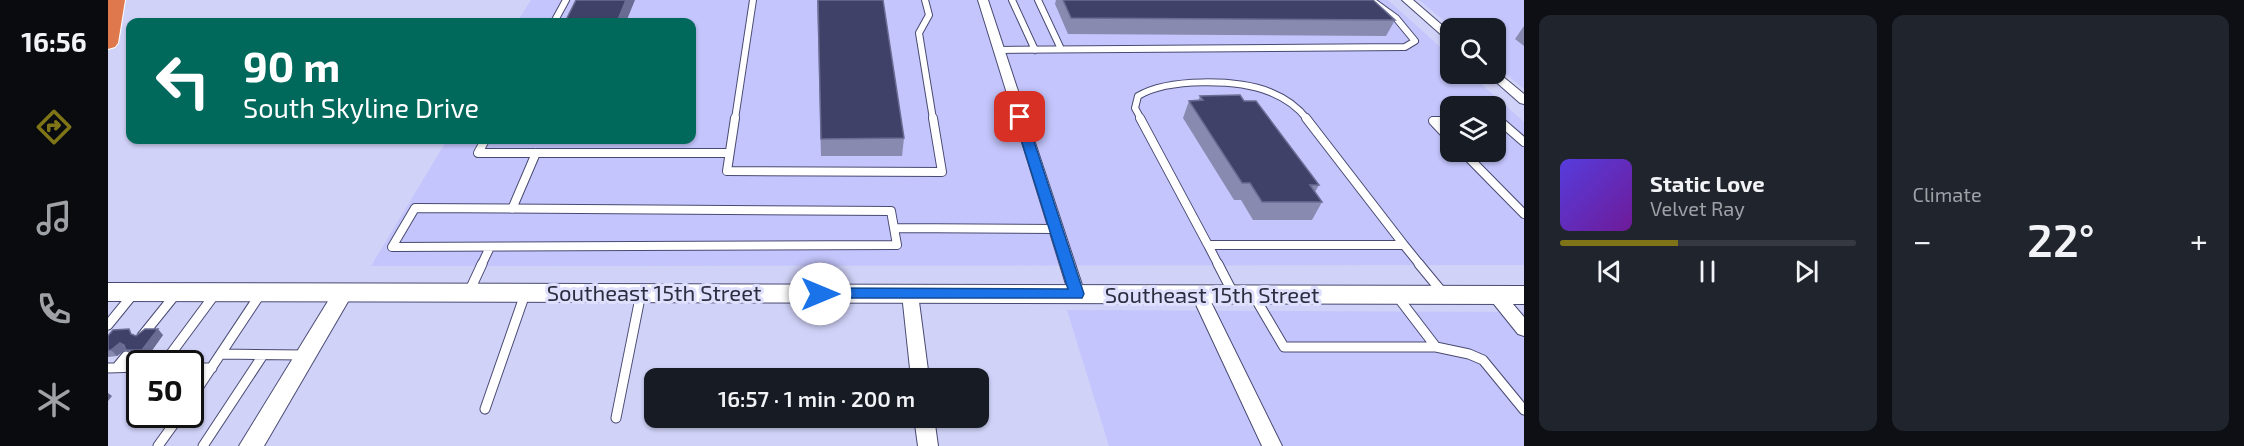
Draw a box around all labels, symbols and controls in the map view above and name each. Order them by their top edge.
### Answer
map controls [1440,18,1506,162]
button: search [1440,18,1506,84]
text: 16:56 [21,25,87,57]
text: 90 m [243,40,340,90]
icon: left [144,42,222,120]
text: South Skyline Drive [243,91,479,123]
pin [994,91,1045,142]
button: layers [1440,96,1506,162]
icon: arrive [1003,100,1036,133]
icon: directions [33,106,75,148]
text: Static Love [1650,170,1765,196]
text: Climate [1913,182,1982,206]
text: Velvet Ray [1650,196,1745,220]
icon: music [33,197,75,239]
text: 22° [2027,212,2095,266]
text: − [1913,220,1932,260]
text: + [2190,220,2208,260]
icon: previous [1593,255,1626,288]
icon: pause [1691,255,1724,288]
icon: next [1790,255,1823,288]
position arrow [788,262,852,326]
street label: Southeast 15th Street [547,279,761,305]
street label: Southeast 15th Street [1105,281,1319,307]
icon: phone [33,288,75,330]
speed limit sign: 50 [126,350,204,428]
icon: climate [33,379,75,421]
text: 16:57 · 1 min · 200 m [718,385,915,411]

